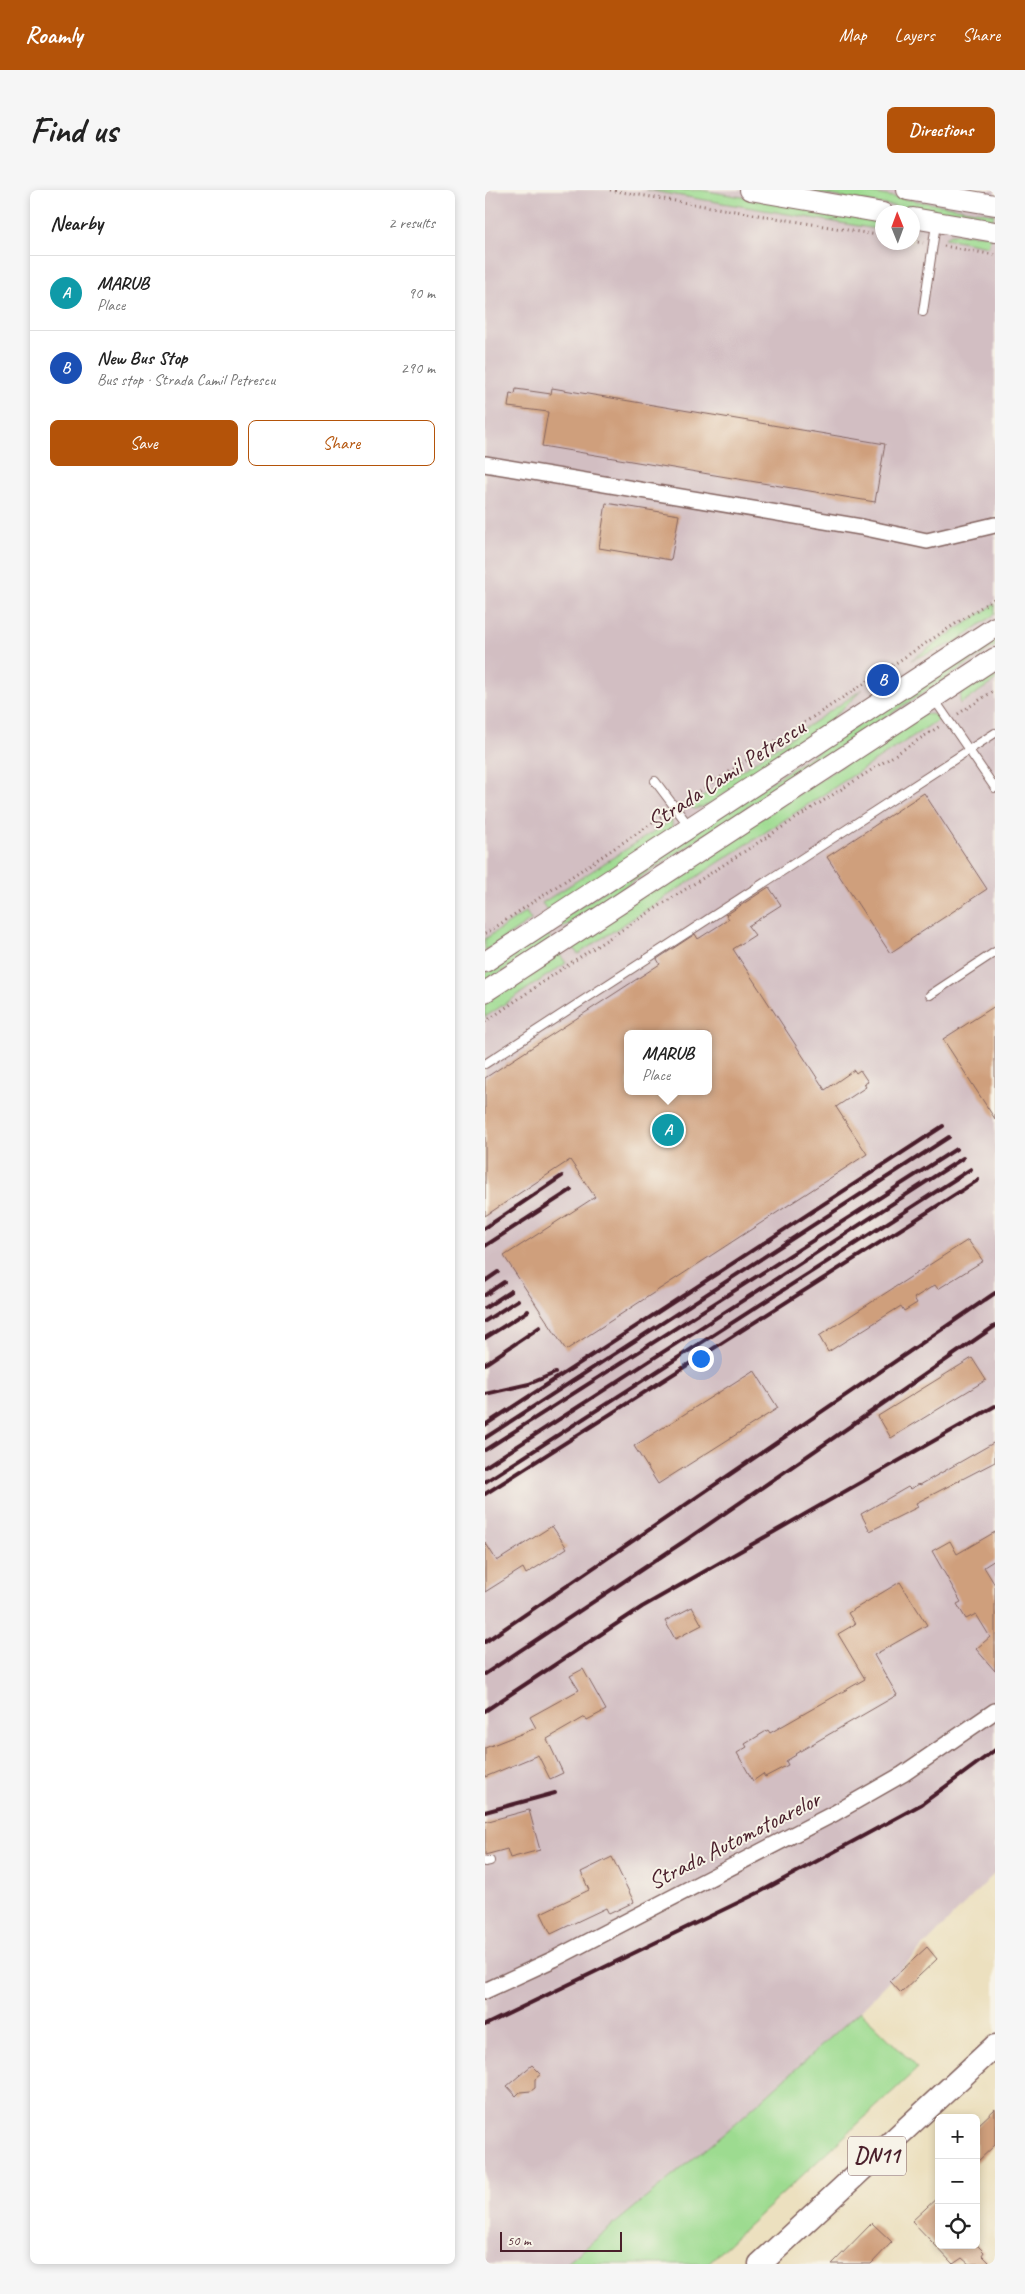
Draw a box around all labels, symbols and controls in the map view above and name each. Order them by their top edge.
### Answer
text: Roamly [25,20,82,50]
text: Map [839,24,867,46]
text: Layers [895,24,934,46]
text: Share [962,24,1000,46]
button: Directions [887,107,995,153]
text: Find us [30,108,117,153]
north arrow [875,205,920,250]
text: Nearby [50,210,103,236]
text: 2 results [388,213,435,233]
text: MARUB [97,271,149,295]
text: A [62,283,70,303]
text: 90 m [408,283,435,303]
text: Place [97,295,125,315]
text: New Bus Stop [97,346,187,370]
text: B [62,358,70,378]
text: 290 m [401,358,435,378]
text: Bus stop · Strada Camil Petrescu [97,370,275,390]
button: Save [50,420,238,466]
button: Share [248,420,435,466]
pin: B [867,661,899,699]
street label: Strada Camil Petrescu [641,711,812,836]
popup [624,1030,712,1095]
text: MARUB [642,1041,694,1065]
text: Place [642,1065,670,1085]
pin: A [652,1111,684,1149]
your location [688,1346,714,1372]
street label: Strada Automotoarelor [643,1783,827,1896]
map controls [935,2114,980,2249]
button: + [935,2114,980,2159]
road number: DN11 [848,2136,906,2175]
button: − [935,2159,980,2204]
button: locate [935,2204,980,2249]
scale bar [500,2229,623,2252]
text: 50 m [507,2232,531,2249]

